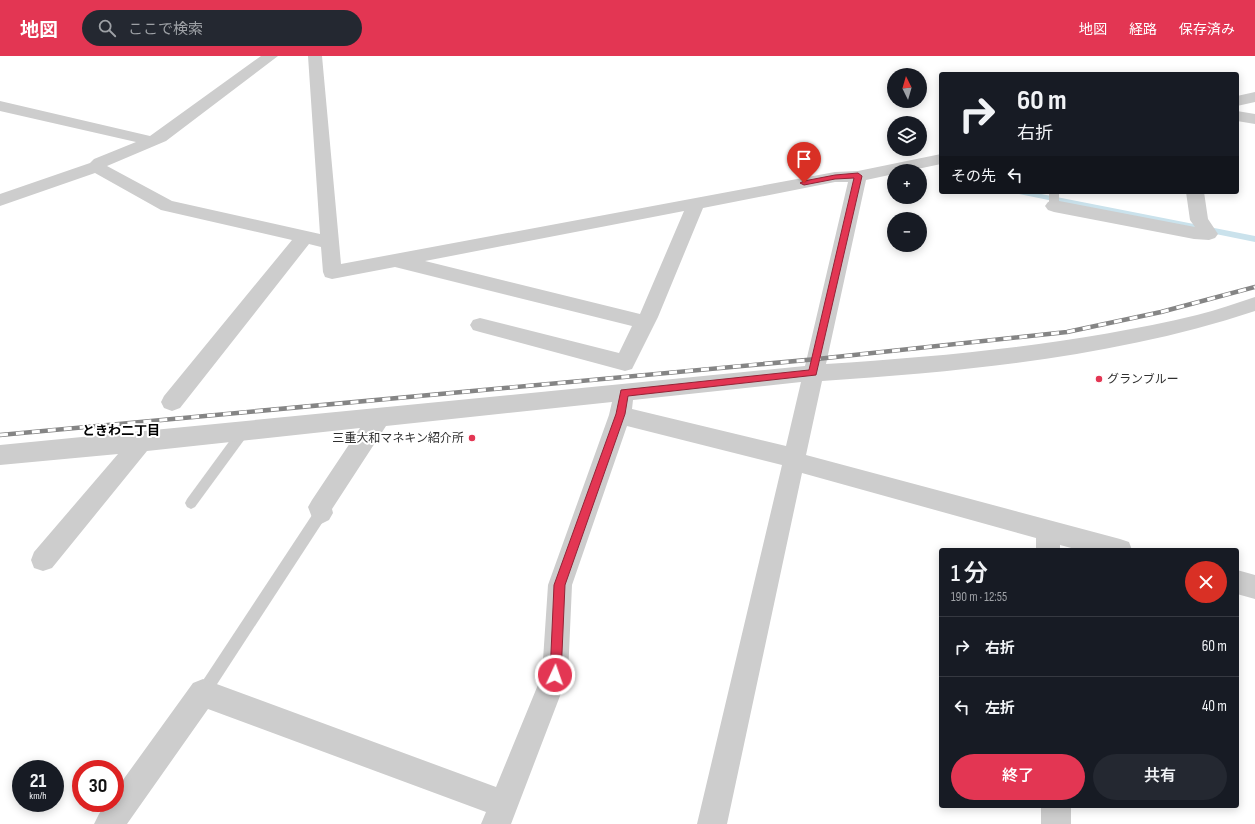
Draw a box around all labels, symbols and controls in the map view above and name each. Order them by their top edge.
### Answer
search box [82,10,362,46]
icon: search [96,17,118,39]
text: 地図 [20,19,58,42]
text: ここで検索 [128,20,203,39]
text: 地図 [1079,21,1107,38]
text: 経路 [1129,21,1157,38]
text: 保存済み [1179,21,1235,38]
north arrow [887,68,927,108]
map controls [887,68,927,252]
text: 60 m [1017,84,1066,117]
icon: right [951,88,1003,140]
button: layers [887,116,927,156]
text: 右折 [1017,123,1053,144]
pin [787,142,821,183]
icon: arrive [793,148,815,170]
button: + [887,164,927,204]
icon: left [1004,164,1026,186]
text: その先 [951,167,996,186]
button: − [887,212,927,252]
place label: グランブルー [1107,372,1179,387]
marker: グランブルー [1094,374,1104,384]
district label: ときわ二丁目 [82,423,160,439]
place label: 三重大和マネキン紹介所 [332,431,464,446]
marker: 三重大和マネキン紹介所 [467,433,477,443]
text: 1 分 [951,559,988,588]
button: close [1185,561,1227,603]
text: 190 m · 12:55 [951,589,1007,605]
icon: right [951,636,973,658]
text: 60 m [1202,637,1227,656]
text: 右折 [985,639,1015,658]
position arrow [534,654,576,696]
icon: left [951,696,973,718]
text: 40 m [1202,697,1227,716]
text: 左折 [985,699,1015,718]
button: 終了 [951,754,1085,800]
button: 共有 [1093,754,1227,800]
speed limit sign: 30 [72,760,124,812]
text: 21 [30,769,46,793]
text: km/h [29,790,47,802]

